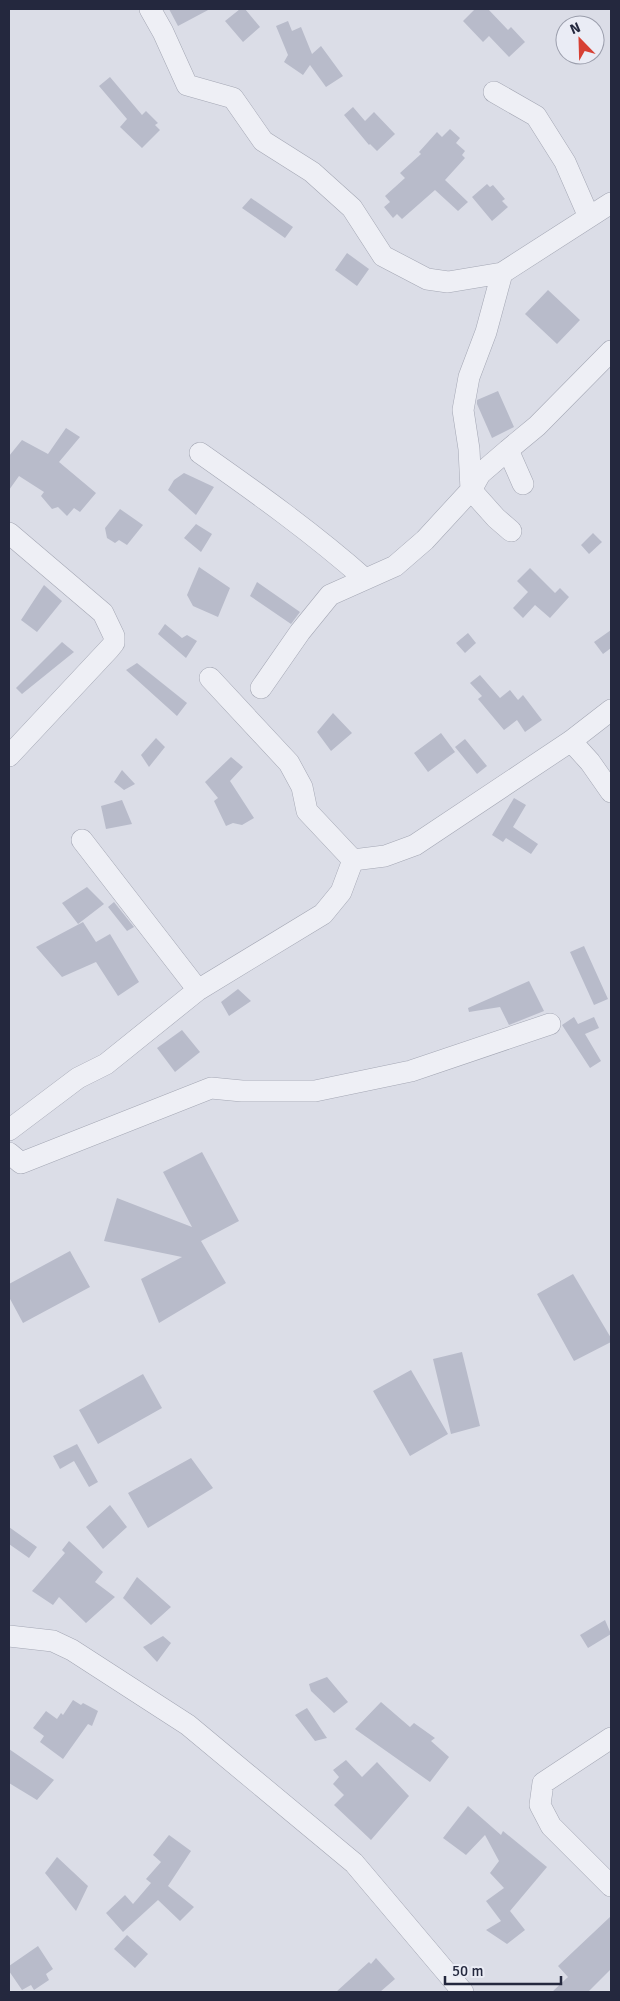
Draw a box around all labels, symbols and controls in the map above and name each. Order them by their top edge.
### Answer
north arrow [555,15,605,65]
text: N [567,19,583,38]
scale bar [445,1954,561,1986]
text: 50 m [452,1962,483,1980]

